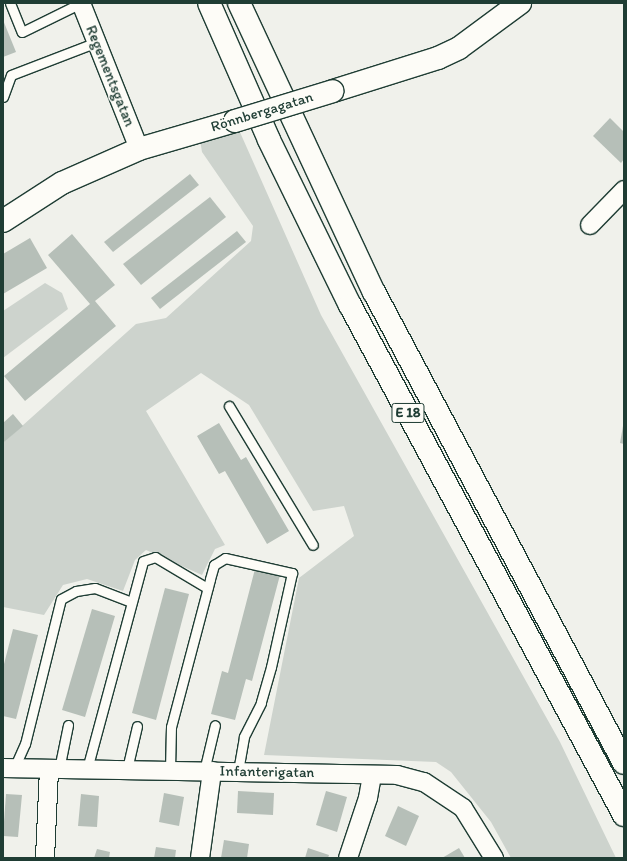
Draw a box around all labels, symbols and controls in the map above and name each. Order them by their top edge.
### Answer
street label: Regementsgatan [82,23,138,129]
street label: Rönnbergagatan [209,88,315,136]
road number: E 18 [391,401,425,425]
street label: Infanterigatan [219,762,315,782]

